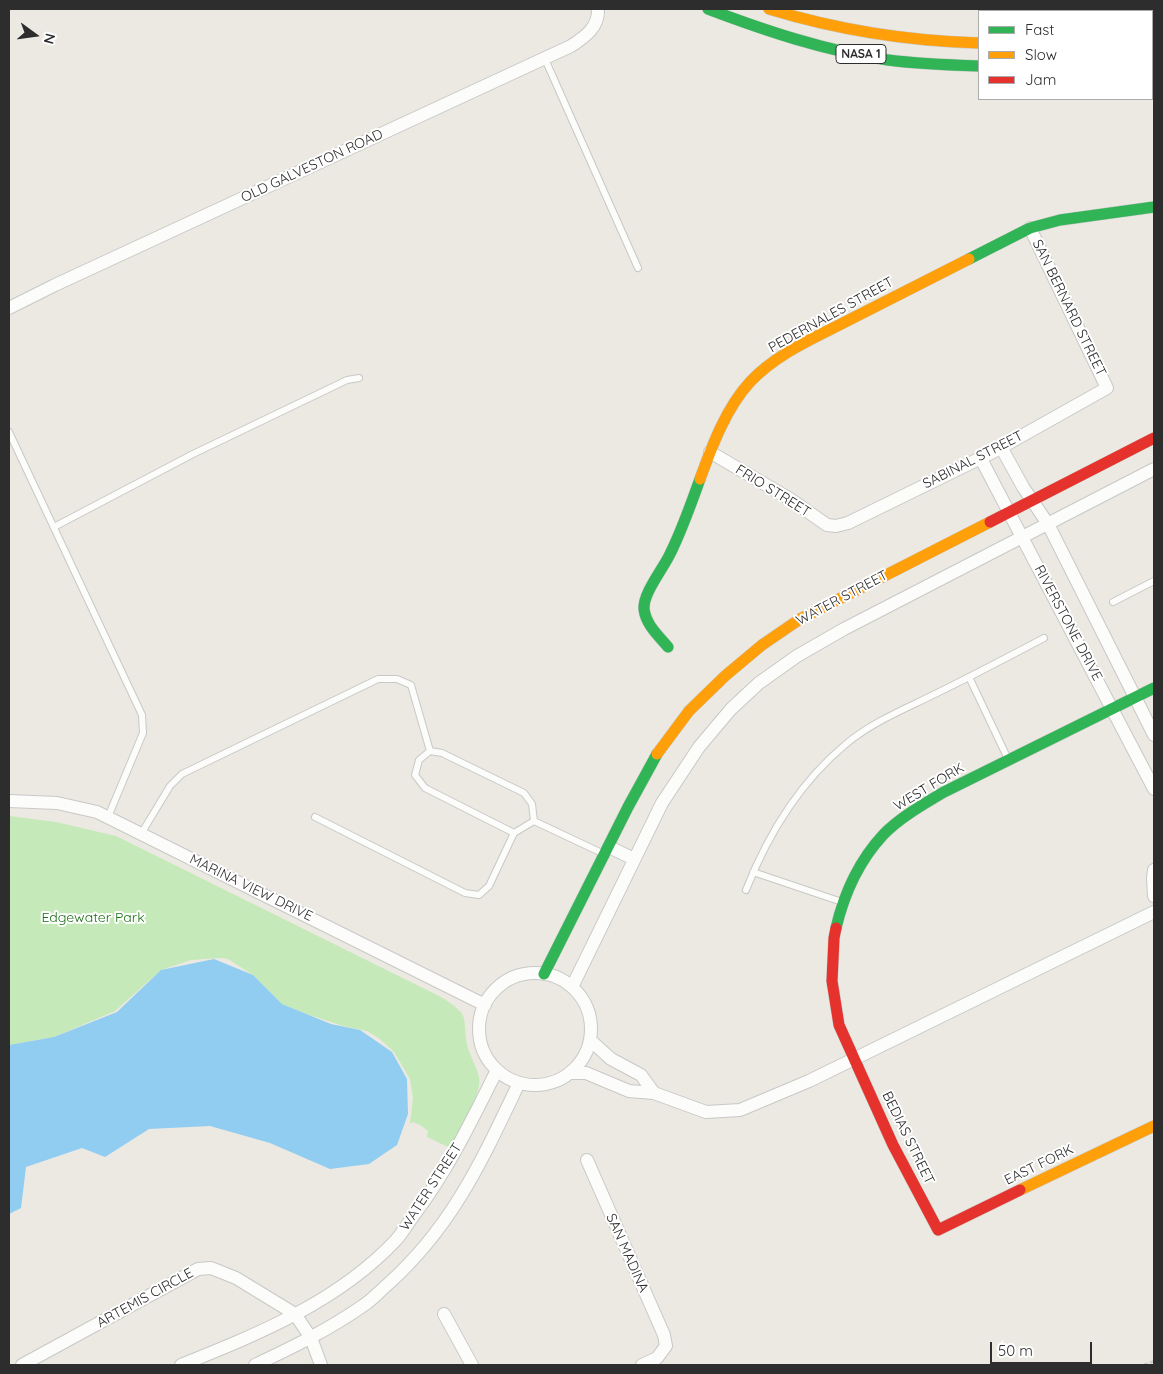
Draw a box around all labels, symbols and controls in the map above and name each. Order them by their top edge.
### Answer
north arrow [10,10,60,60]
legend [978,10,1153,100]
text: Fast [1025,20,1054,39]
text: N [40,31,60,46]
road number: NASA 1 [836,44,886,64]
text: Slow [1025,45,1057,64]
text: Jam [1025,70,1056,89]
street label: OLD GALVESTON ROAD [238,126,386,206]
street label: SAN BERNARD STREET [1029,237,1109,379]
street label: PEDERNALES STREET [766,274,896,356]
street label: SABINAL STREET [920,428,1026,492]
street label: FRIO STREET [732,461,814,521]
street label: RIVERSTONE DRIVE [1030,562,1106,684]
street label: WATER STREET [793,567,891,629]
street label: WEST FORK [891,759,967,815]
street label: MARINA VIEW DRIVE [187,851,315,925]
park label: Edgewater Park [41,910,145,926]
street label: BEDIAS STREET [878,1089,938,1187]
street label: WATER STREET [396,1140,466,1234]
street label: EAST FORK [1002,1141,1076,1189]
street label: SAN MADINA [602,1211,652,1295]
street label: ARTEMIS CIRCLE [94,1265,196,1331]
scale bar [993,1332,1096,1364]
text: 50 m [998,1341,1033,1360]

